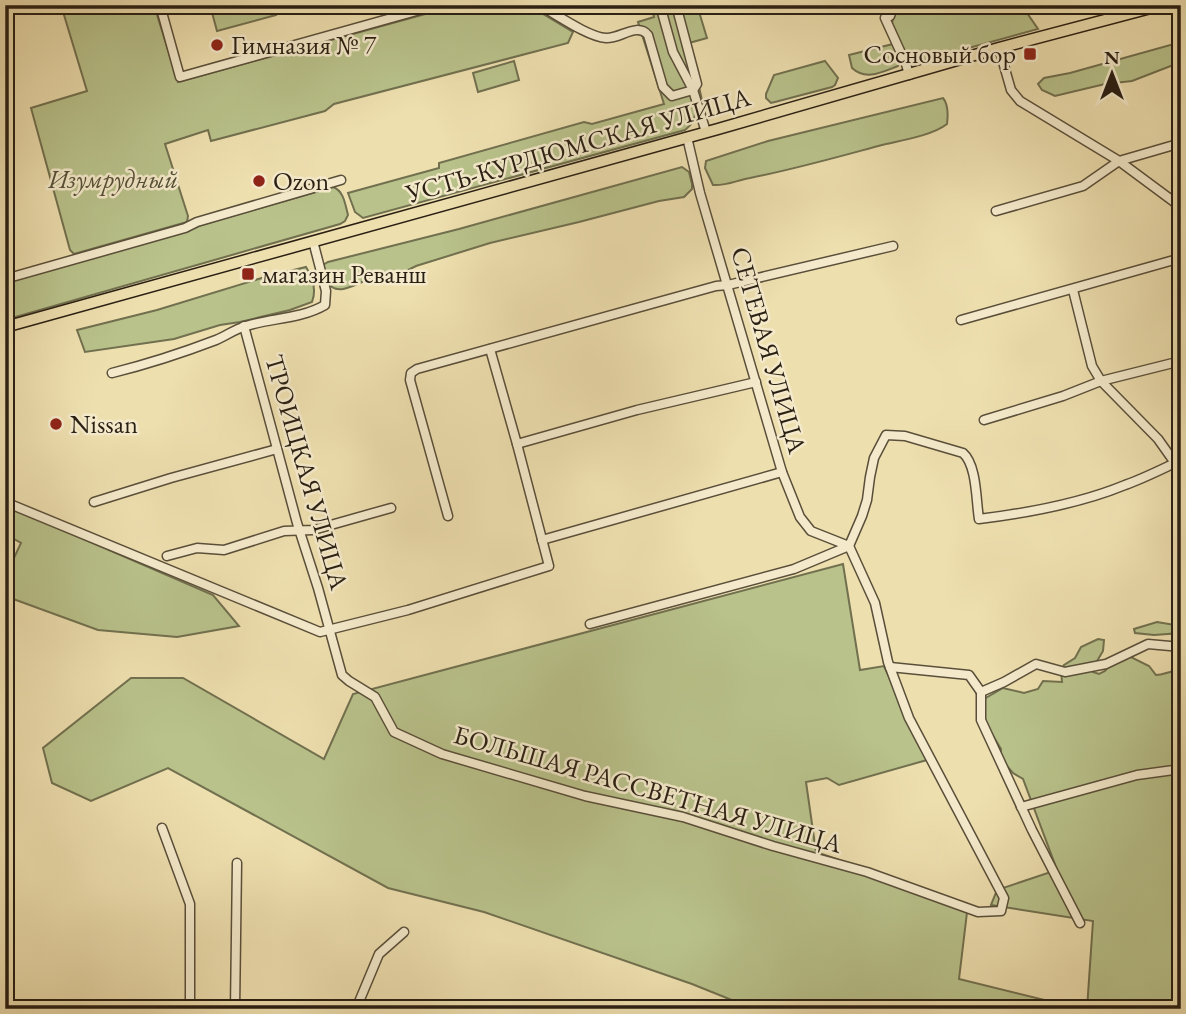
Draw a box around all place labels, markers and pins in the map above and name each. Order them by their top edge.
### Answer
place label: Гимназия № 7 [231,28,377,62]
marker: Гимназия № 7 [209,37,225,53]
place label: Сосновый бор [864,37,1016,71]
marker: Сосновый бор [1022,46,1038,62]
place label: Ozon [273,164,330,198]
marker: Ozon [251,173,267,189]
place label: магазин Реванш [262,257,426,291]
marker: магазин Реванш [240,266,256,282]
place label: Nissan [70,407,138,441]
marker: Nissan [48,416,64,432]

